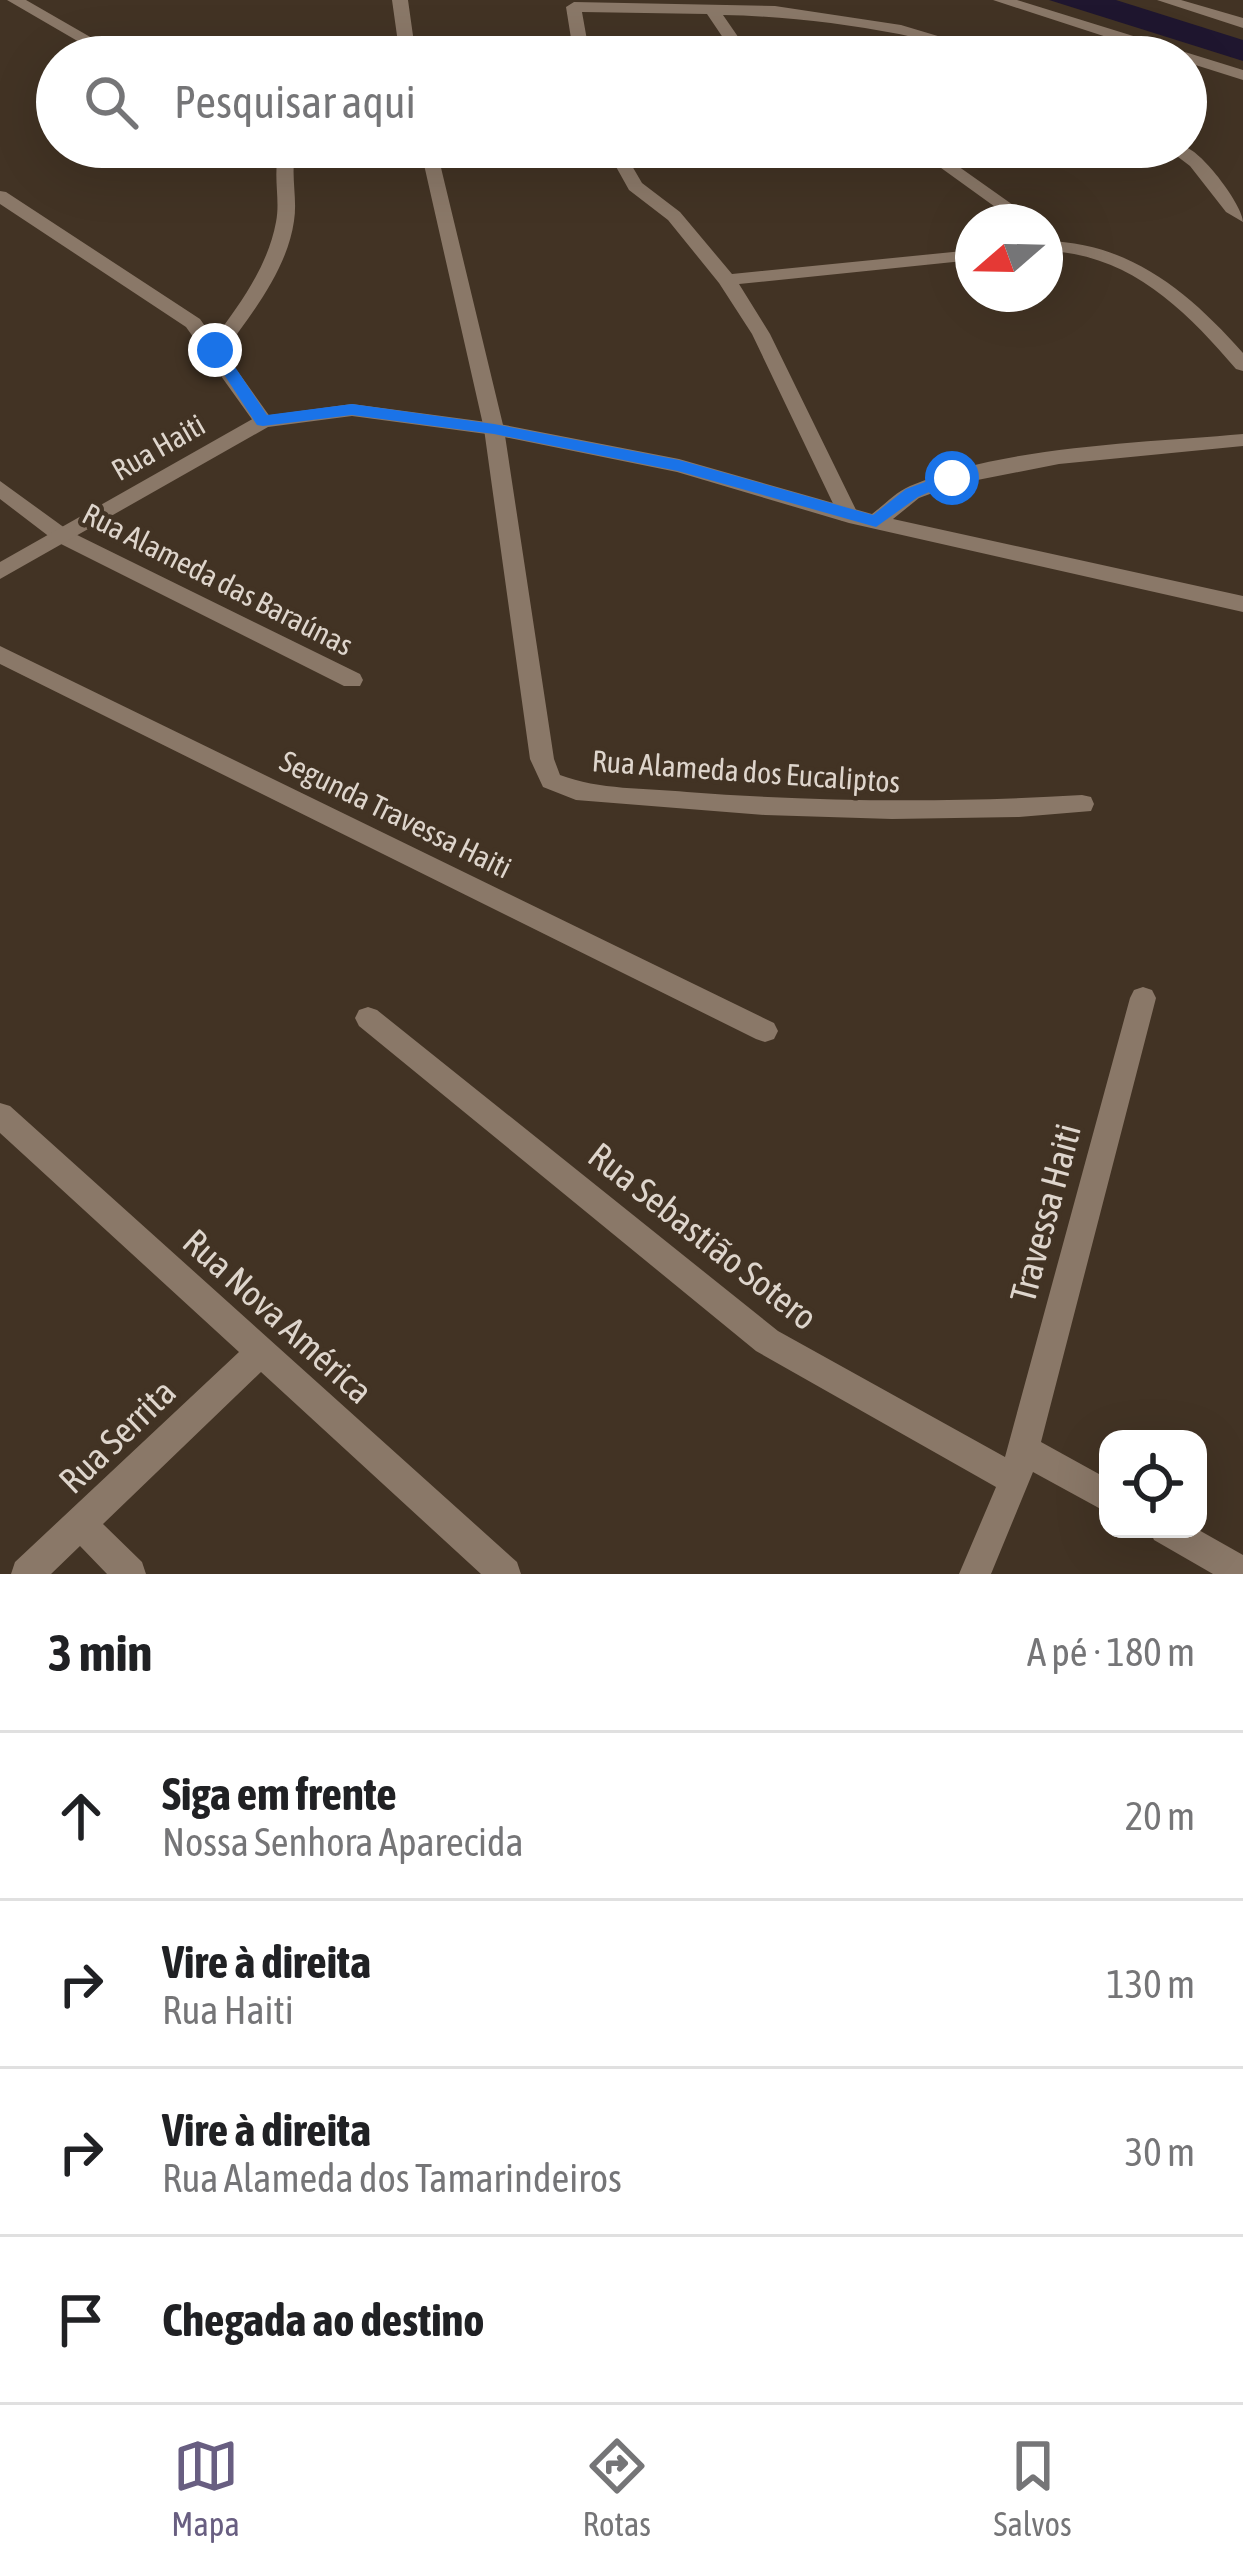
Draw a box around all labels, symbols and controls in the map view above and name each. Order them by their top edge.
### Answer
search box [36,36,1207,168]
icon: search [78,69,144,135]
text: Pesquisar aqui [174,76,416,128]
north arrow [955,204,1063,312]
route end [188,323,242,377]
street label: Rua Haiti [106,407,210,487]
route start [925,451,979,505]
street label: Rua Alameda das Baraúnas [77,496,359,662]
street label: Segunda Travessa Haiti [275,743,517,885]
street label: Rua Alameda dos Eucaliptos [591,743,901,799]
street label: Travessa Haiti [1001,1119,1089,1307]
street label: Rua Sebastião Sotero [580,1134,826,1338]
street label: Rua Nova América [175,1220,381,1412]
street label: Rua Serrita [50,1370,184,1502]
map controls [1099,1430,1207,1538]
button: locate [1099,1430,1207,1538]
text: 3 min [48,1623,152,1682]
text: A pé · 180 m [1027,1630,1195,1674]
text: Siga em frente [162,1768,397,1820]
icon: ahead [48,1783,114,1849]
text: 20 m [1125,1794,1195,1838]
text: Nossa Senhora Aparecida [162,1820,524,1864]
text: Vire à direita [162,1936,371,1988]
icon: right [48,1951,114,2017]
text: 130 m [1107,1962,1195,2006]
text: Rua Haiti [162,1988,294,2032]
text: Vire à direita [162,2104,371,2156]
icon: right [48,2119,114,2185]
text: 30 m [1125,2130,1195,2174]
text: Rua Alameda dos Tamarindeiros [162,2156,622,2200]
icon: arrive [48,2287,114,2353]
text: Chegada ao destino [162,2294,484,2346]
tab: Mapa [171,2433,240,2543]
tab: Rotas [582,2433,651,2543]
tab: Salvos [994,2433,1072,2543]

